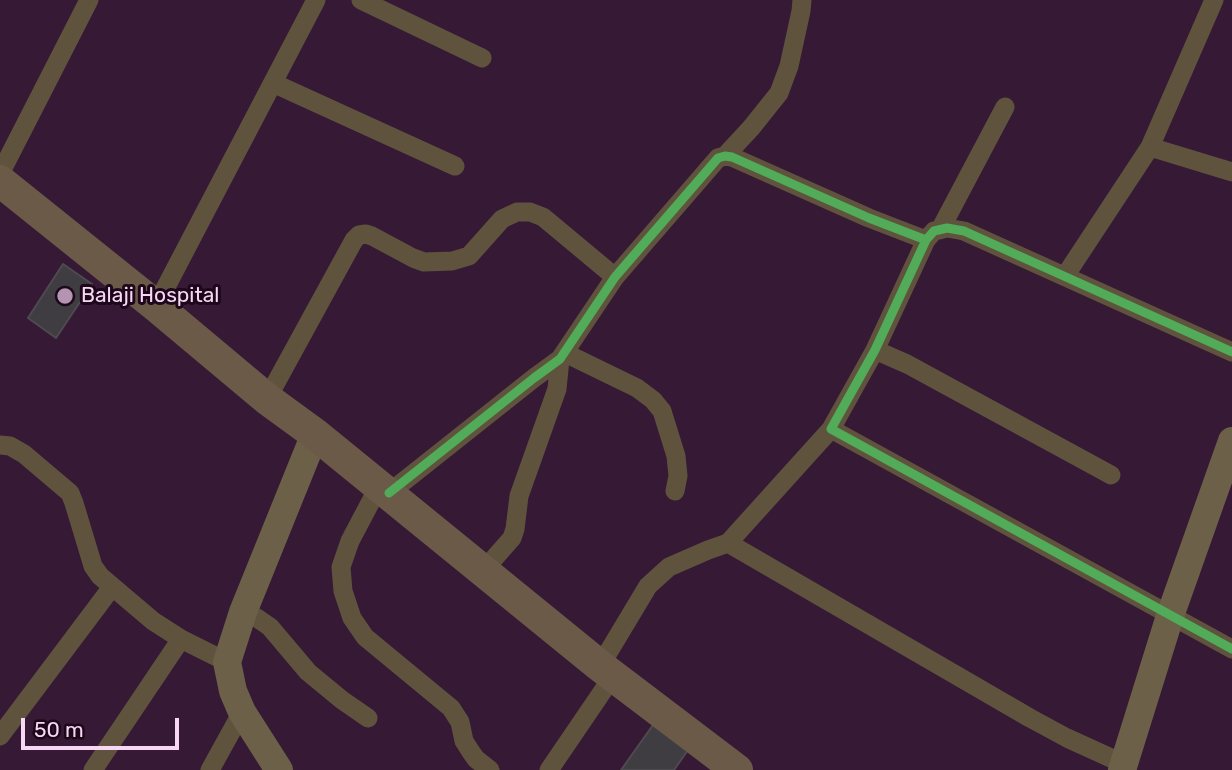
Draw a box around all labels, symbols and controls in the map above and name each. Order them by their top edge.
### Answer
place label: Balaji Hospital [81,283,219,309]
marker: Balaji Hospital [55,286,75,306]
scale bar [24,704,182,748]
text: 50 m [34,717,84,742]

